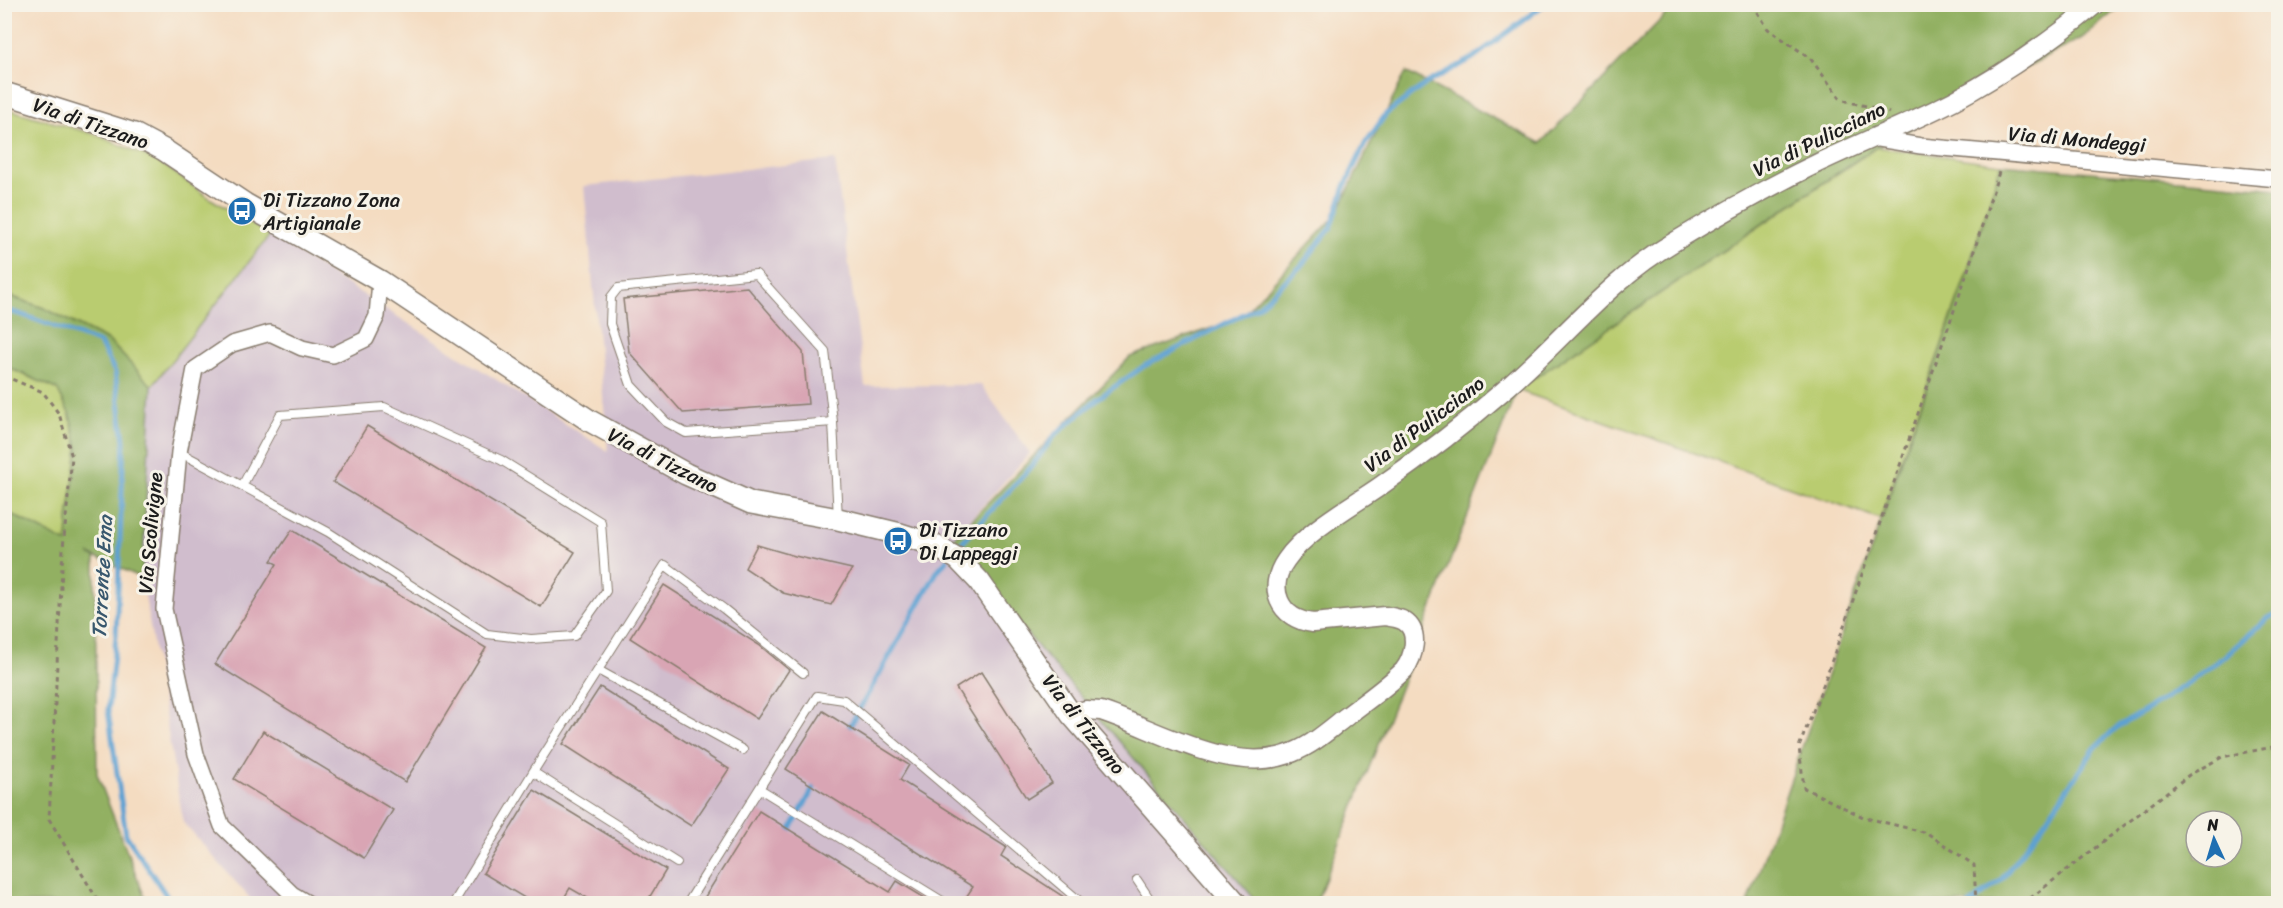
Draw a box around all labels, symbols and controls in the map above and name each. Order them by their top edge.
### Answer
street label: Via di Tizzano [28,87,153,160]
street label: Via di Pulicciano [1747,92,1892,187]
street label: Via di Mondeggi [2007,116,2148,163]
place label: Di Tizzano Zona Artigianale [262,183,400,241]
bus stop icon: Di Tizzano Zona Artigianale [226,195,258,227]
street label: Via di Pulicciano [1356,367,1493,482]
street label: Via di Tizzano [601,418,724,503]
street label: Via Scolivigne [128,471,173,595]
water label: Torrente Ema [80,513,124,639]
place label: Di Tizzano Di Lappeggi [919,513,1019,571]
bus stop icon: Di Tizzano Di Lappeggi [882,525,914,557]
street label: Via di Tizzano [1033,666,1134,783]
north arrow [2184,809,2244,869]
text: N [2205,810,2220,839]

